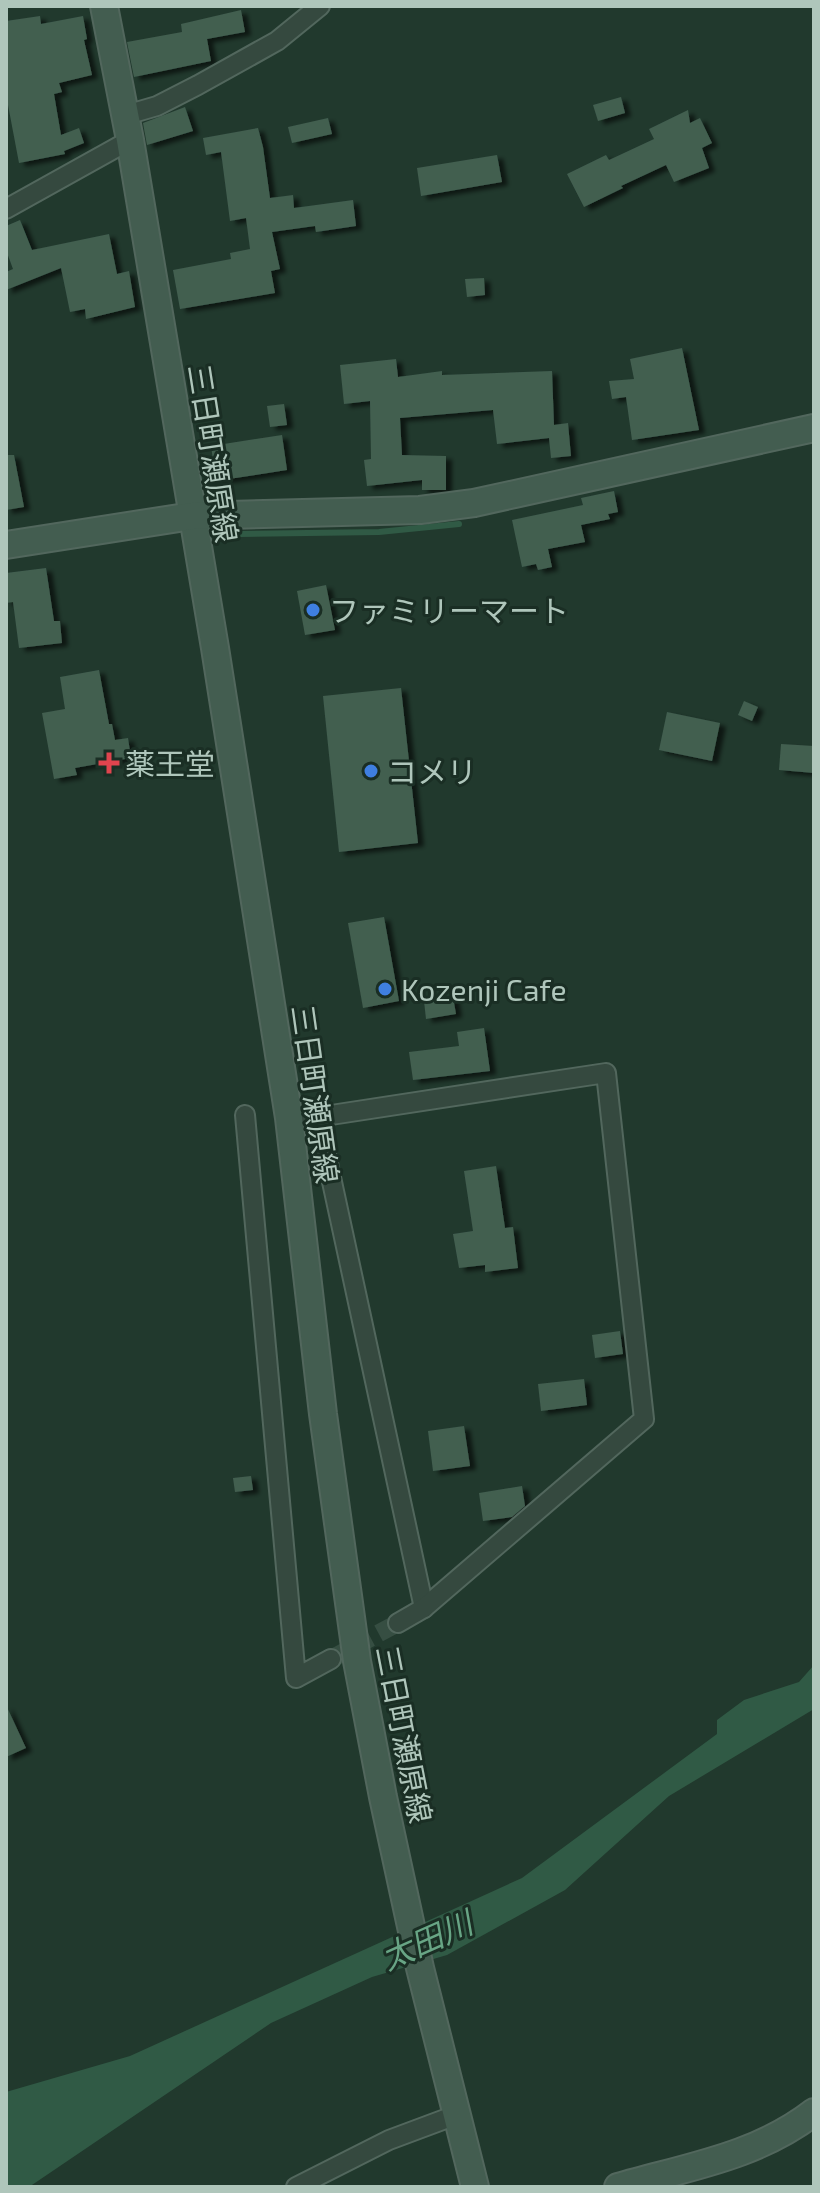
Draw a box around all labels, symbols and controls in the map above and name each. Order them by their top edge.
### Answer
street label: 三日町瀬原線 [182,361,246,545]
place label: ファミリーマート [329,592,569,628]
marker: ファミリーマート [304,601,322,619]
place label: 薬王堂 [125,745,215,781]
place label: コメリ [387,753,477,789]
marker: 薬王堂 [100,754,118,772]
marker: コメリ [362,762,380,780]
place label: Kozenji Cafe [401,971,567,1007]
marker: Kozenji Cafe [376,980,394,998]
street label: 三日町瀬原線 [286,1002,346,1186]
street label: 三日町瀬原線 [370,1642,440,1826]
water label: 太田川 [374,1901,480,1976]

